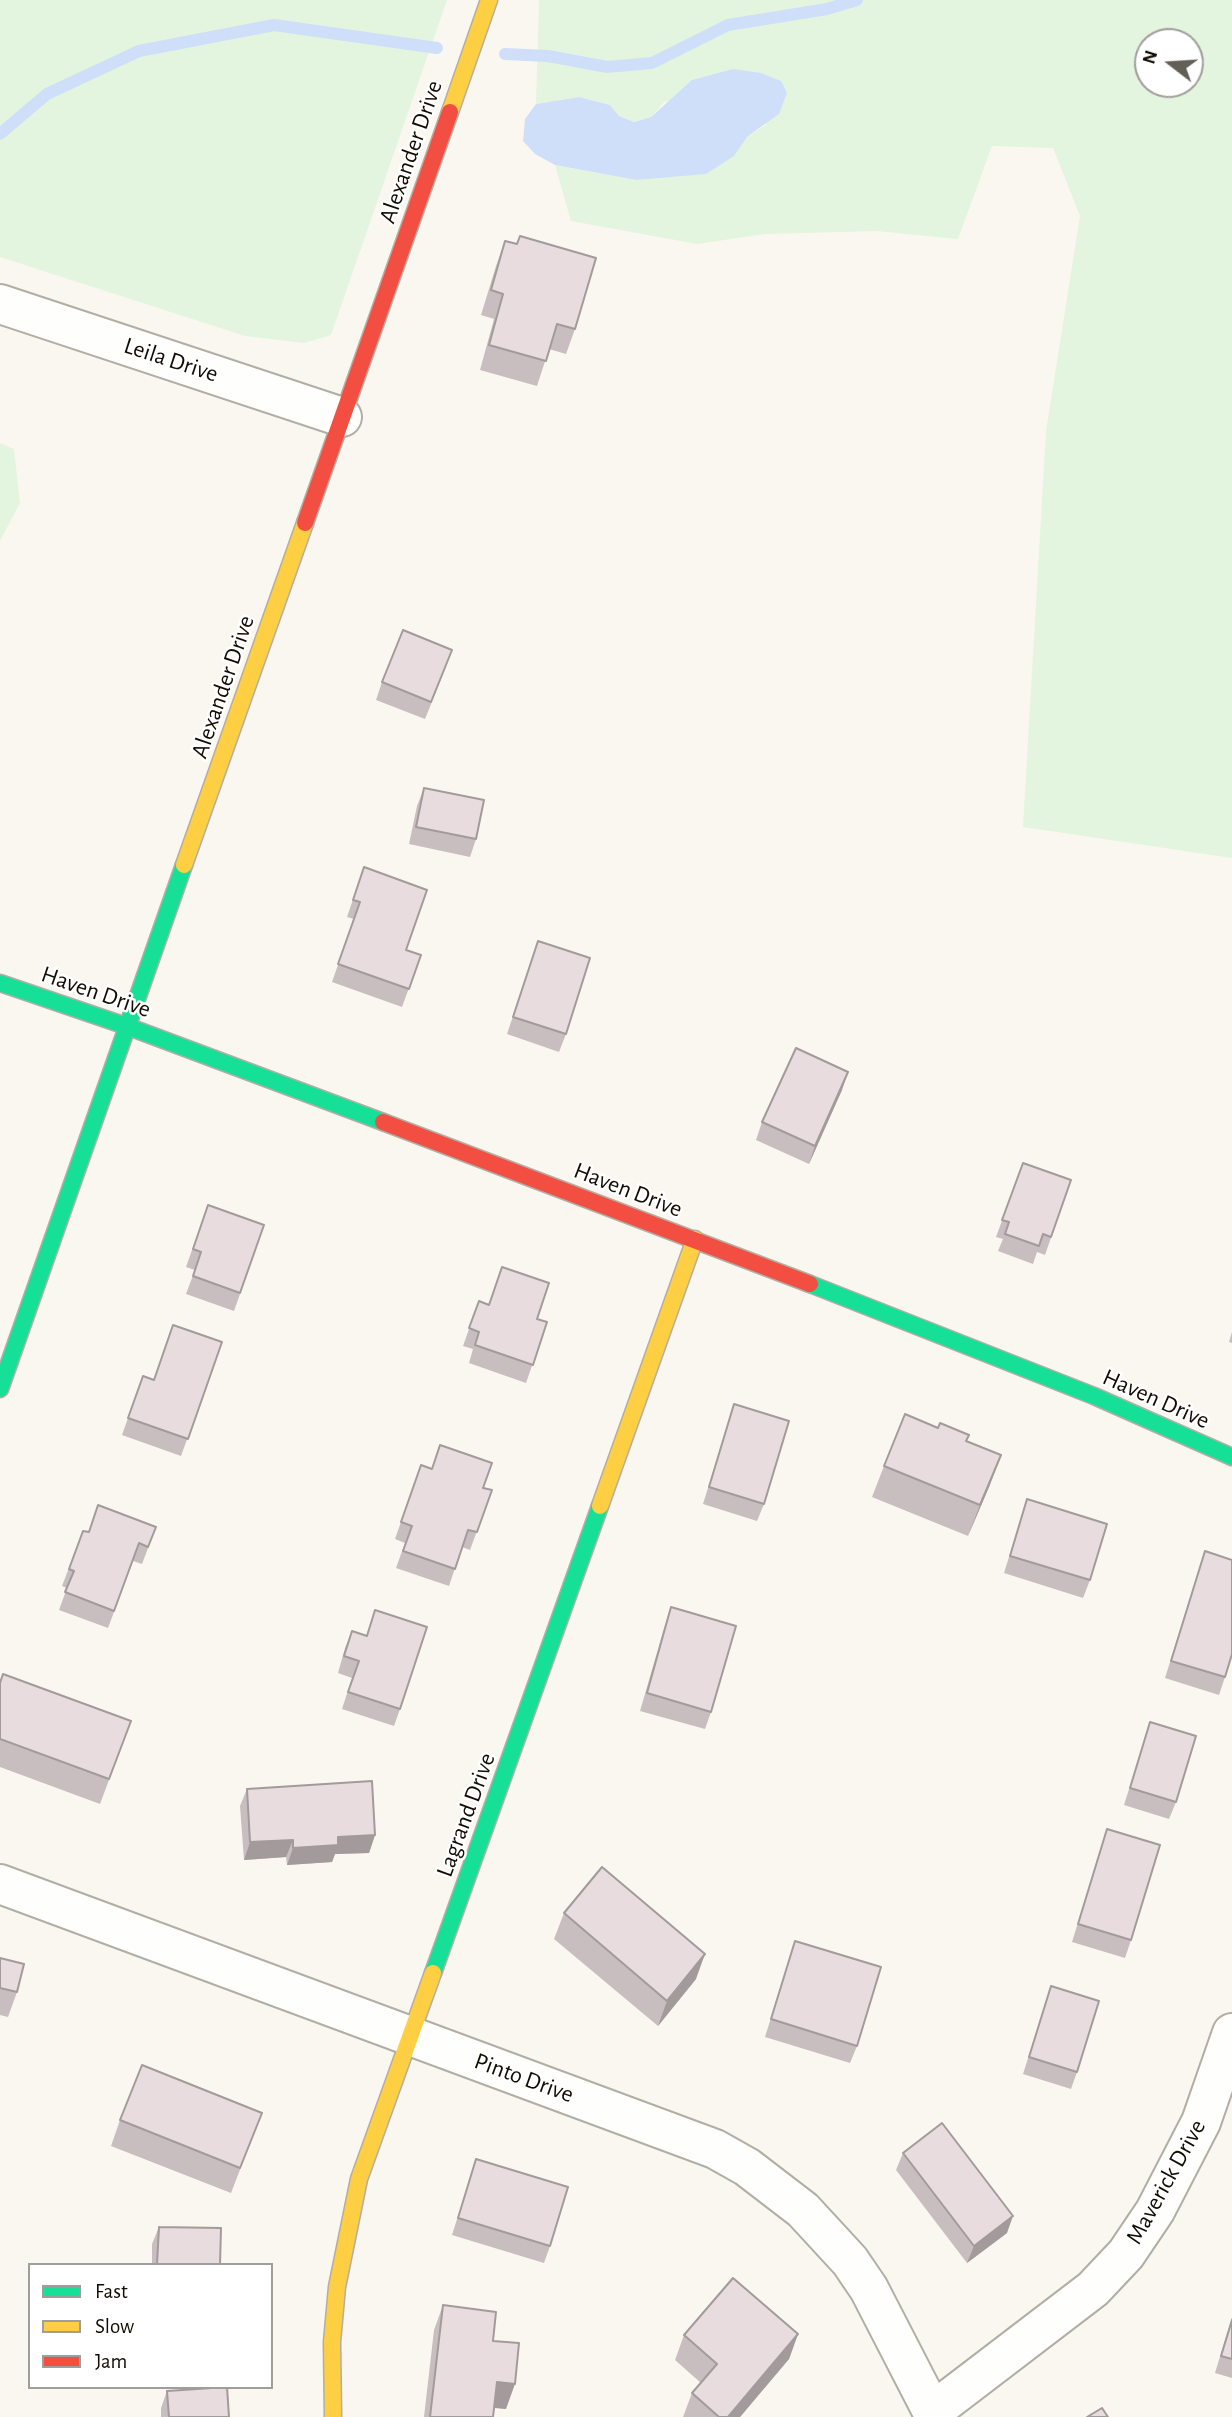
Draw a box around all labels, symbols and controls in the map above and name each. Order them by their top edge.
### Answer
north arrow [1134,28,1204,98]
text: N [1139,48,1161,66]
street label: Alexander Drive [373,77,449,227]
street label: Leila Drive [120,331,222,389]
street label: Alexander Drive [185,612,261,762]
street label: Haven Drive [37,960,155,1024]
street label: Haven Drive [570,1156,686,1224]
street label: Haven Drive [1098,1363,1214,1435]
street label: Lagrand Drive [430,1749,502,1881]
street label: Pinto Drive [470,2047,578,2109]
street label: Maverick Drive [1120,2115,1212,2249]
legend [28,2263,273,2389]
text: Fast [95,2281,128,2302]
text: Slow [95,2316,134,2337]
text: Jam [95,2351,127,2372]

